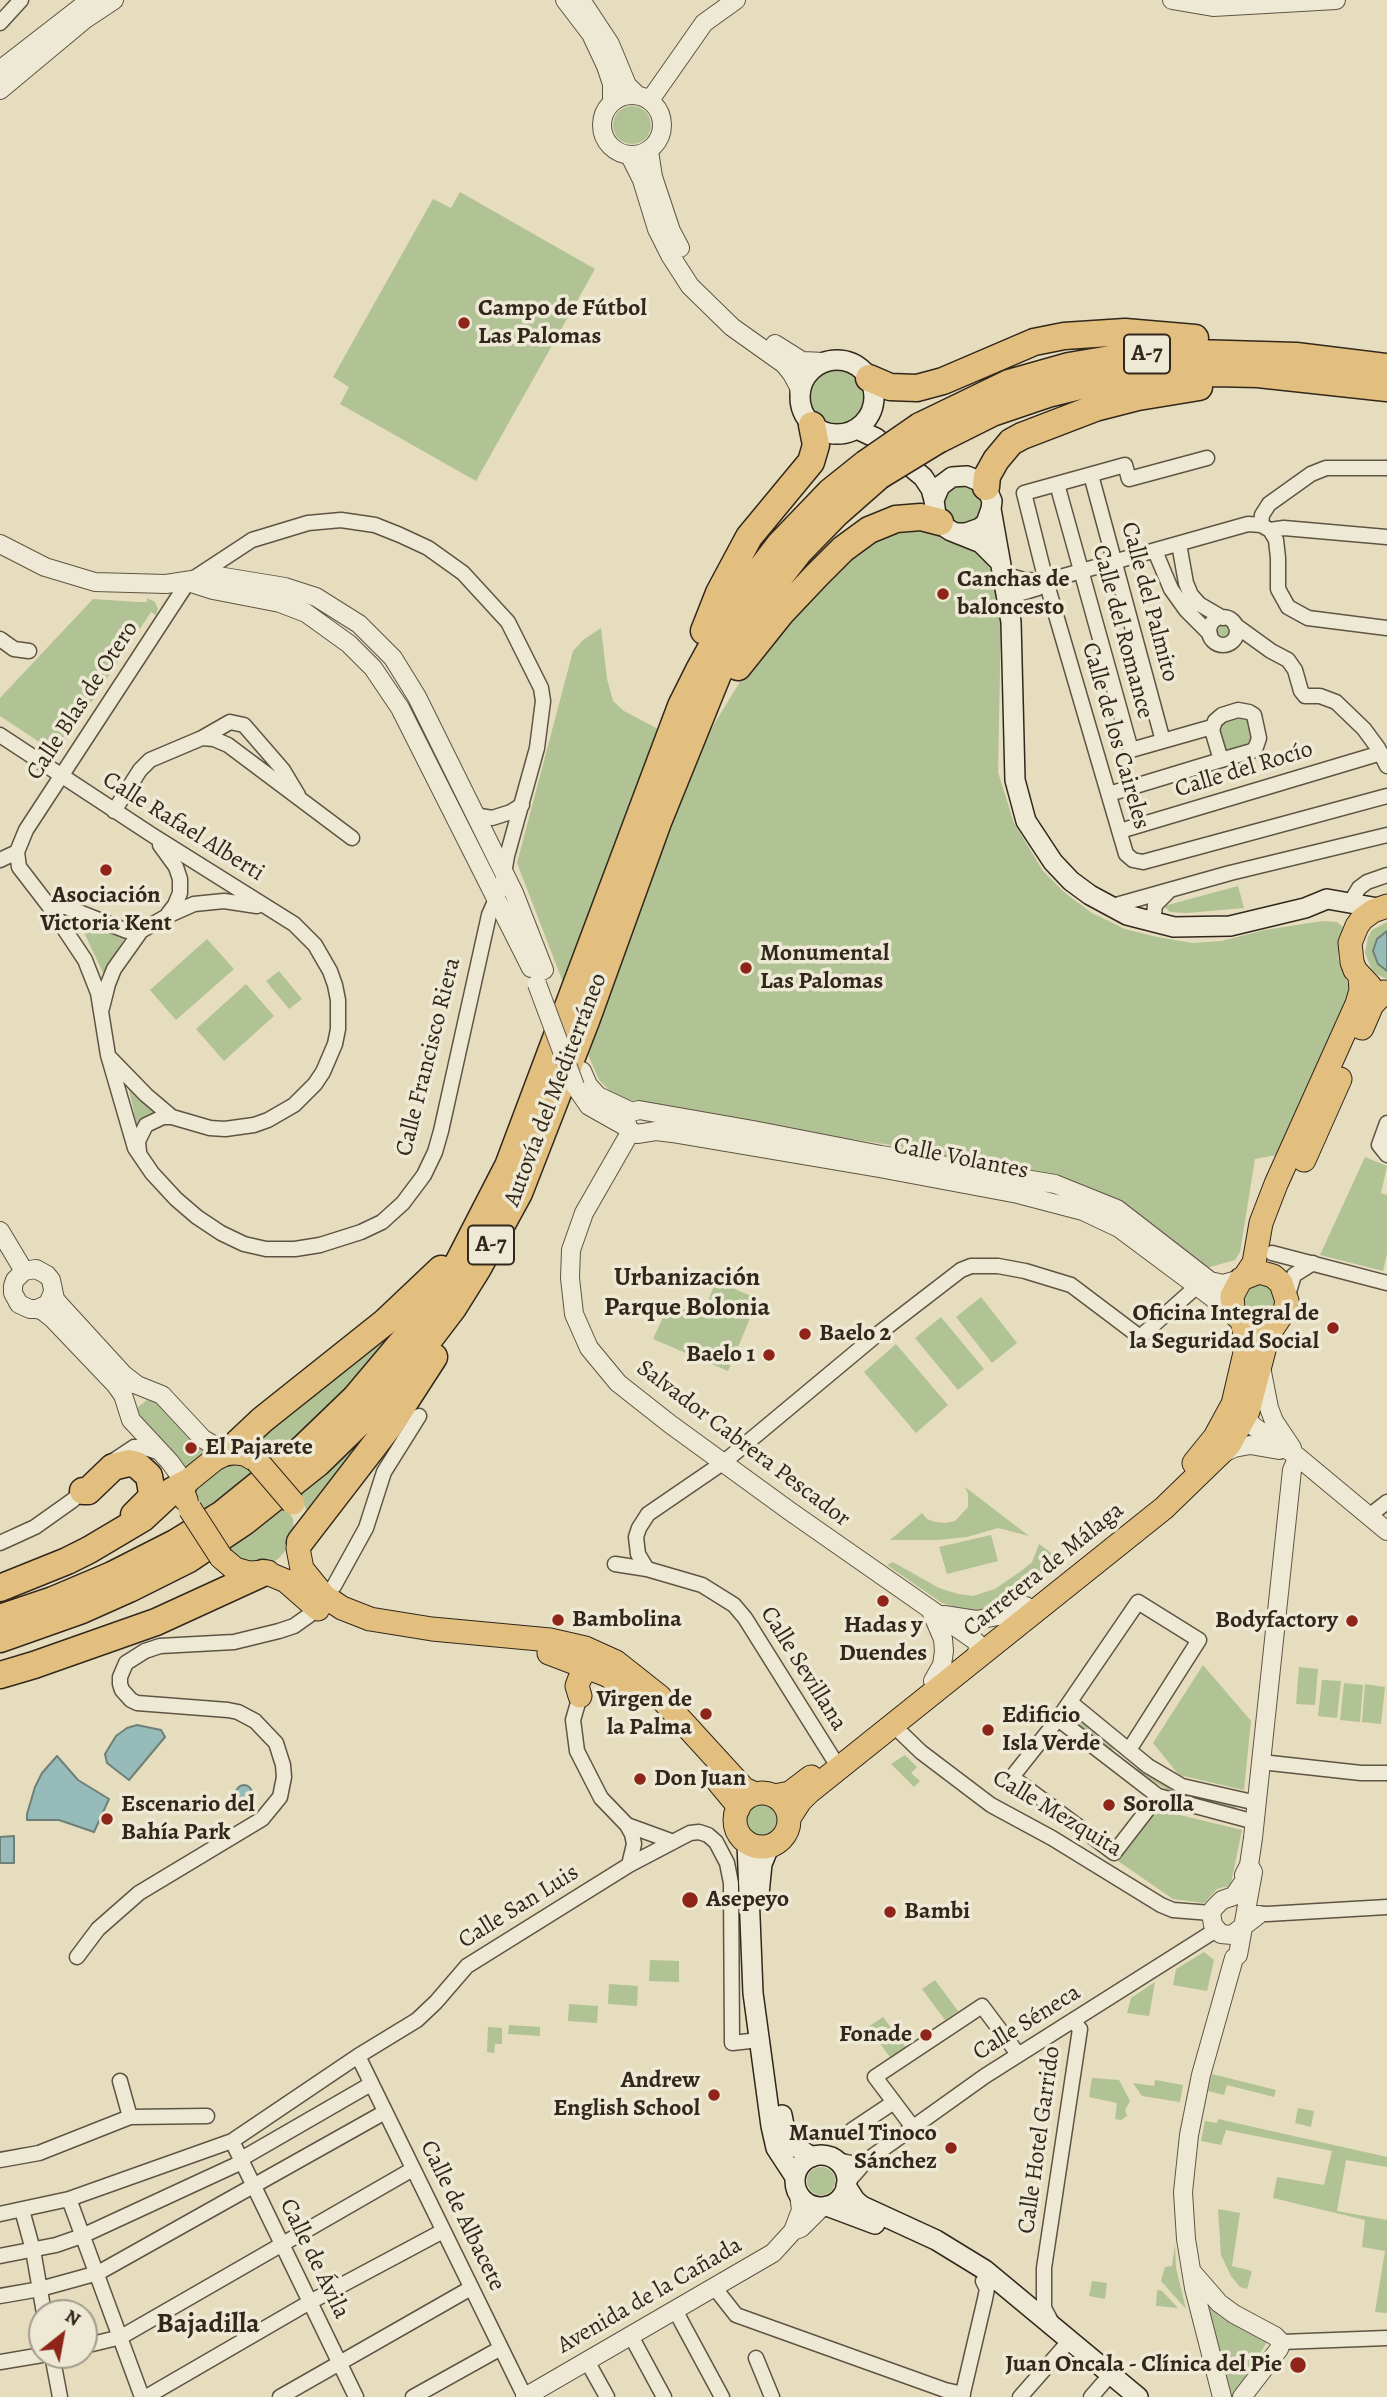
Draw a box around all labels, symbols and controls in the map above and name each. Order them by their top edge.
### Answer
place label: Campo de Fútbol Las Palomas [478,295,647,351]
marker: Campo de Fútbol Las Palomas [456,315,472,331]
road number: A-7 [1124,334,1170,374]
street label: Calle del Palmito [1114,519,1184,685]
street label: Calle del Romance [1085,542,1159,722]
place label: Canchas de baloncesto [957,566,1070,622]
marker: Canchas de baloncesto [935,586,951,602]
street label: Calle Blas de Otero [21,616,145,786]
street label: Calle de los Caireles [1075,639,1155,833]
street label: Calle del Rocío [1172,735,1316,805]
street label: Calle Rafael Alberti [97,766,269,888]
marker: Asociación Victoria Kent [98,862,114,878]
place label: Asociación Victoria Kent [40,882,172,938]
place label: Monumental Las Palomas [760,940,889,996]
street label: Calle Francisco Riera [390,955,468,1159]
marker: Monumental Las Palomas [738,960,754,976]
street label: Autovía del Mediterráneo [498,969,614,1211]
street label: Calle Volantes [891,1132,1031,1186]
road number: A-7 [468,1226,514,1264]
district label: Urbanización Parque Bolonia [604,1263,770,1324]
place label: Oficina Integral de la Seguridad Social [1130,1300,1319,1356]
place label: Baelo 2 [819,1320,891,1348]
marker: Oficina Integral de la Seguridad Social [1325,1320,1341,1336]
marker: Baelo 2 [797,1326,813,1342]
place label: Baelo 1 [686,1341,755,1369]
marker: Baelo 1 [761,1347,777,1363]
street label: Salvador Cabrera Pescador [630,1354,856,1534]
place label: El Pajarete [205,1434,313,1462]
marker: El Pajarete [183,1440,199,1456]
street label: Carretera de Málaga [958,1496,1130,1644]
marker: Hadas y Duendes [875,1593,891,1609]
street label: Calle Sevillana [753,1602,853,1736]
place label: Bambolina [572,1606,682,1634]
place label: Bodyfactory [1215,1607,1338,1635]
marker: Bambolina [550,1612,566,1628]
place label: Hadas y Duendes [839,1612,927,1668]
marker: Bodyfactory [1344,1613,1360,1629]
place label: Virgen de la Palma [596,1686,692,1742]
place label: Edificio Isla Verde [1002,1702,1100,1758]
marker: Virgen de la Palma [698,1706,714,1722]
marker: Edificio Isla Verde [980,1722,996,1738]
street label: Calle Mezquita [987,1764,1127,1864]
place label: Don Juan [654,1765,746,1793]
marker: Don Juan [632,1771,648,1787]
place label: Escenario del Bahía Park [121,1791,255,1847]
place label: Sorolla [1123,1791,1194,1819]
marker: Sorolla [1101,1797,1117,1813]
marker: Escenario del Bahía Park [99,1811,115,1827]
street label: Calle San Luis [454,1859,584,1955]
place label: Asepeyo [706,1886,789,1914]
marker: Asepeyo [680,1890,700,1910]
place label: Bambi [904,1898,970,1926]
marker: Bambi [882,1904,898,1920]
street label: Calle Séneca [968,1979,1086,2067]
place label: Fonade [839,2021,912,2049]
marker: Fonade [918,2027,934,2043]
street label: Calle Hotel Garrido [1013,2044,1067,2236]
place label: Andrew English School [553,2067,700,2123]
marker: Andrew English School [706,2087,722,2103]
place label: Manuel Tinoco Sánchez [789,2120,937,2176]
street label: Calle de Albacete [413,2136,511,2296]
marker: Manuel Tinoco Sánchez [943,2140,959,2156]
street label: Calle de Ávila [273,2194,355,2324]
street label: Avenida de la Cañada [553,2231,747,2361]
north arrow [28,2299,98,2369]
text: N [60,2303,85,2332]
district label: Bajadilla [156,2308,260,2342]
place label: Juan Oncala - Clínica del Pie [1005,2351,1282,2379]
marker: Juan Oncala - Clínica del Pie [1288,2355,1308,2375]

